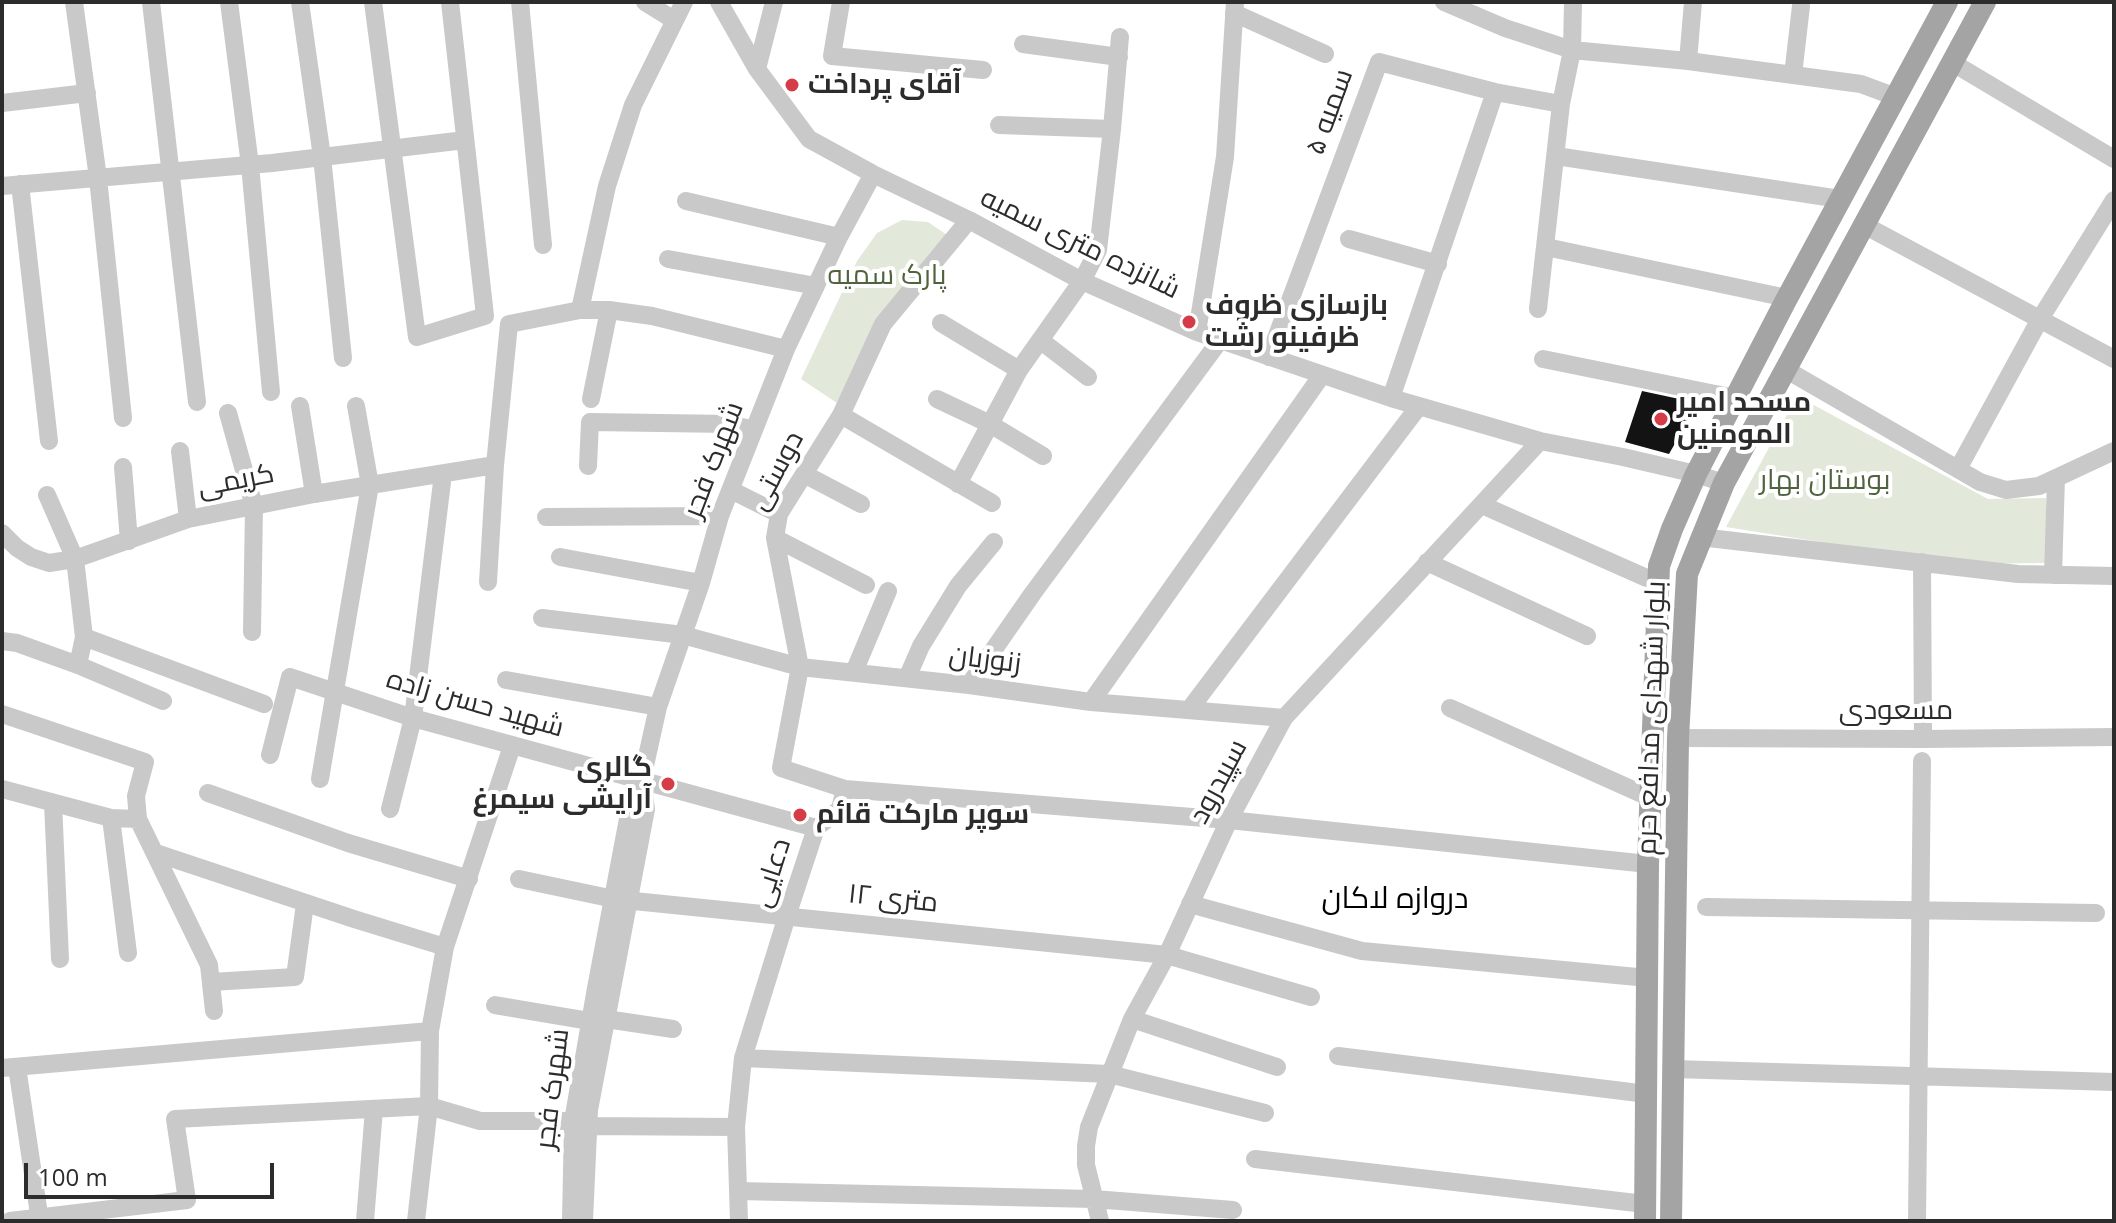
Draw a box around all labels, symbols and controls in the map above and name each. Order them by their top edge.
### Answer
street label: سمیه ۵ [1299,64,1361,160]
place label: آقای پرداخت [808,68,962,102]
marker: آقای پرداخت [783,76,801,94]
street label: شانزده متری سمیه [975,181,1185,307]
park label: پارک سمیه [828,259,946,293]
place label: بازسازی ظروف ظرفینو رشت [1205,289,1388,355]
marker: بازسازی ظروف ظرفینو رشت [1180,313,1198,331]
place label: مسحد امیر المومنین [1677,386,1811,452]
street label: شهرک فجر [677,397,751,523]
marker: مسحد امیر المومنین [1652,410,1670,428]
street label: دوستی [742,426,812,516]
street label: کریمی [195,457,277,505]
park label: بوستان بهار [1760,464,1890,498]
street label: بلوار شهدای مدافع حرم [1630,580,1674,856]
street label: زنوزیان [947,639,1023,681]
street label: شهید حسن زاده [382,663,568,745]
street label: مسعودی [1839,694,1953,728]
street label: سپیدرود [1183,734,1255,830]
place label: گالری آرایشی سیمرغ [473,751,652,817]
marker: گالری آرایشی سیمرغ [659,775,677,793]
place label: سوپر مارکت قائم [816,798,1029,832]
marker: سوپر مارکت قائم [791,806,809,824]
street label: دعایی [745,834,799,912]
street label: ۱۲ متری [846,878,940,920]
district label: دروازه لاکان [1322,881,1468,917]
street label: شهرک فجر [529,1027,577,1151]
scale bar [28,1147,278,1197]
text: 100 m [38,1160,108,1193]

